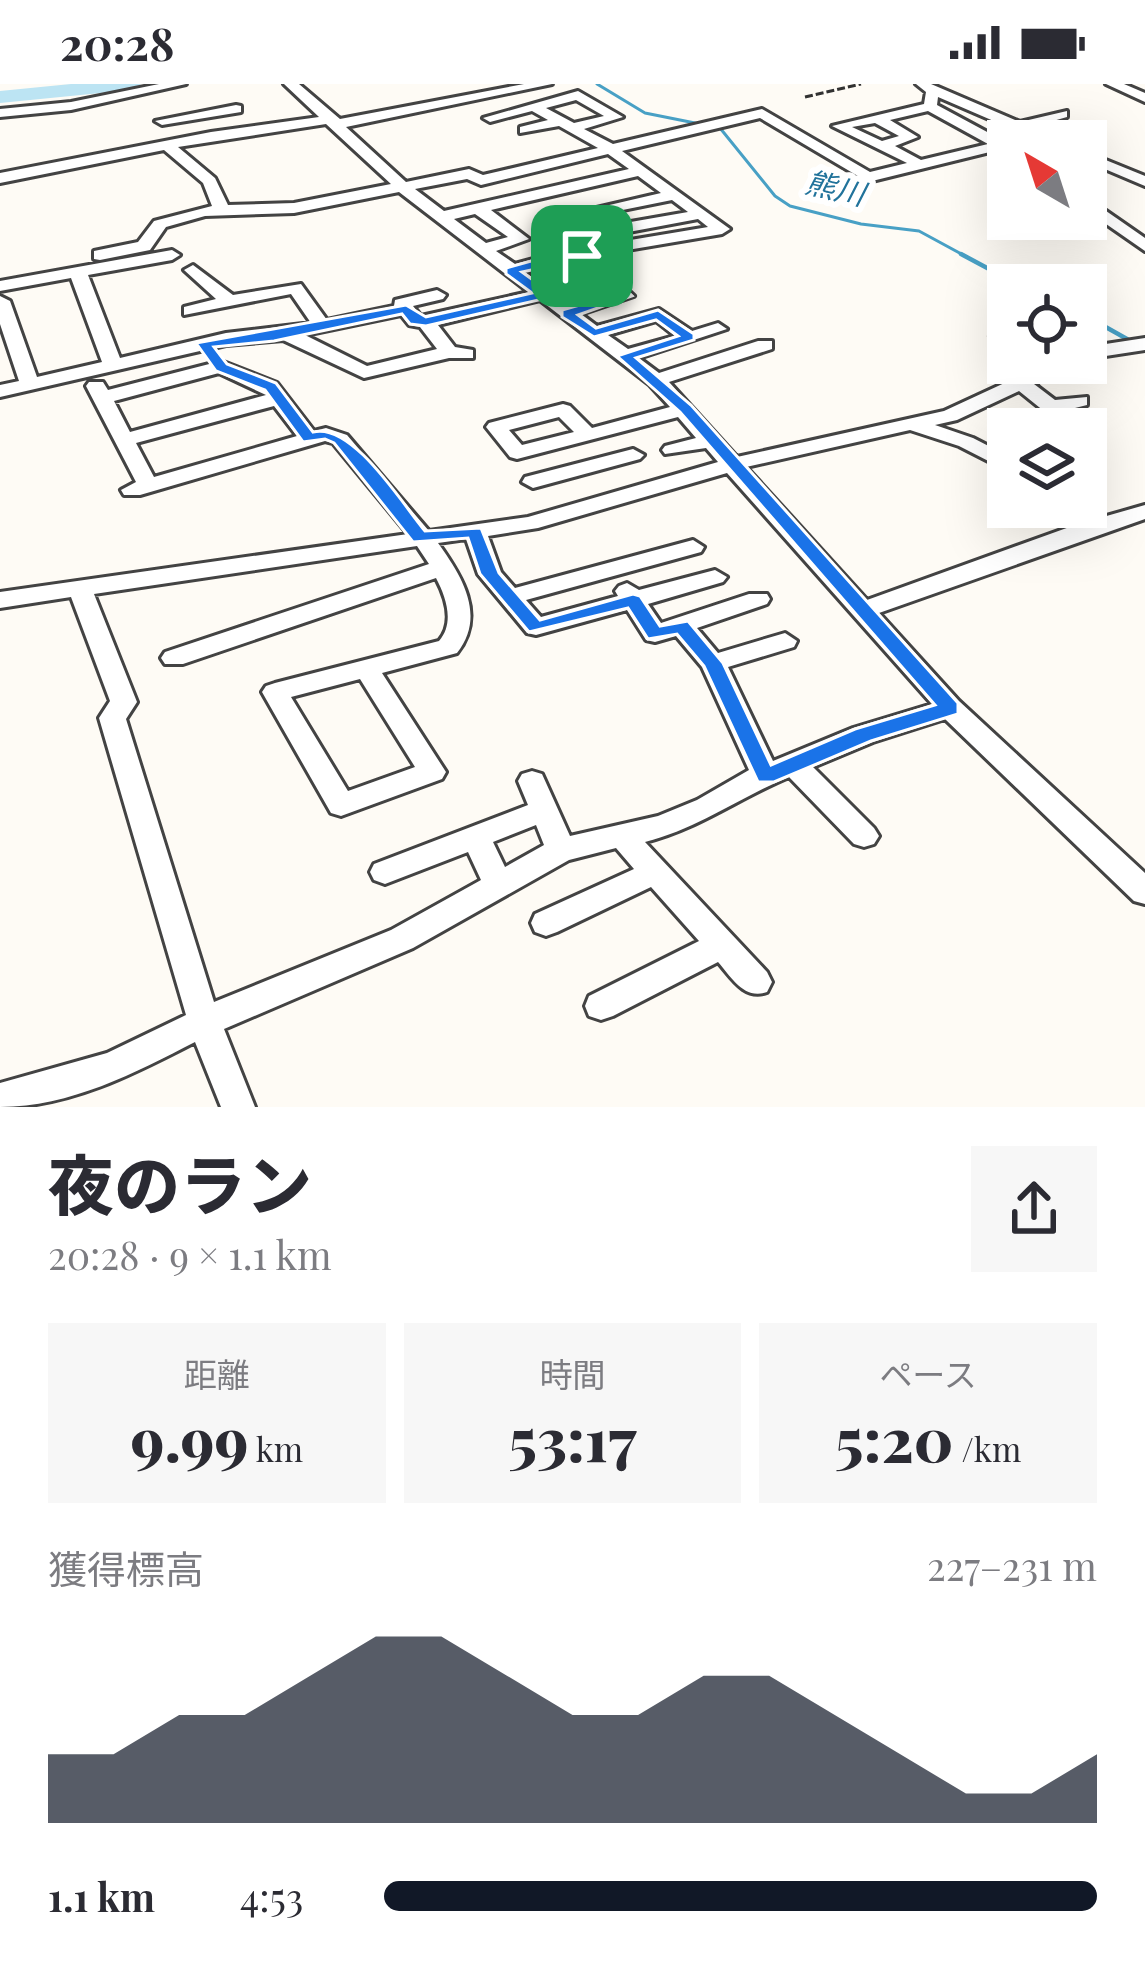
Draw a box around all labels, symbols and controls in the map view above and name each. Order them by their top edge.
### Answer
text: 20:28 [60,12,174,72]
north arrow [987,120,1107,240]
map controls [987,120,1107,528]
water label: 熊川 [802,161,872,214]
pin [531,205,633,307]
icon: arrive [549,223,615,289]
button: locate [987,264,1107,384]
button: layers [987,408,1107,528]
text: 夜のラン [48,1139,312,1227]
button: share [971,1146,1097,1272]
text: 20:28 · 9 × 1.1 km [48,1228,332,1280]
text: 距離 [184,1351,250,1395]
text: 時間 [539,1351,605,1395]
text: ペース [879,1351,977,1395]
text: 9.99 [130,1397,248,1477]
text: 53:17 [509,1397,636,1477]
text: 5:20 [835,1397,953,1477]
text: km [248,1426,303,1470]
text: /km [953,1426,1021,1470]
text: 227–231 m [927,1539,1097,1591]
text: 獲得標高 [48,1542,204,1594]
text: 1.1 km [48,1870,155,1922]
text: 4:53 [240,1870,303,1922]

